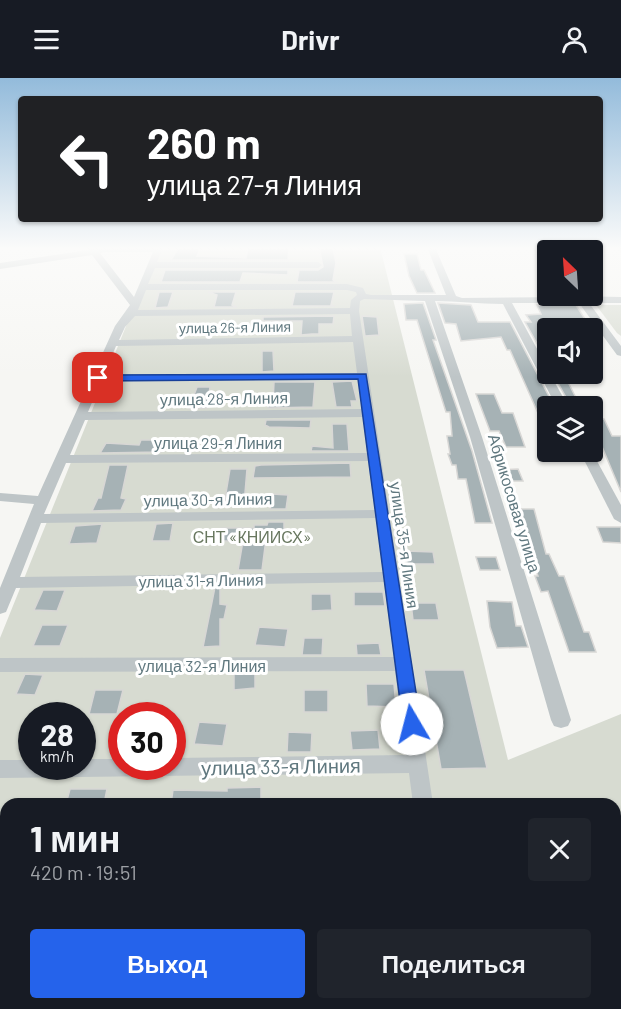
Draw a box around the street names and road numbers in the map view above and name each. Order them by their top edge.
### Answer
street label: улица 26-я Линия [179,318,291,336]
street label: улица 28-я Линия [160,387,288,409]
street label: Абрикосовая улица [485,431,545,575]
street label: улица 29-я Линия [154,433,282,452]
street label: улица 35-я Линия [387,480,423,610]
street label: улица 30-я Линия [144,488,272,510]
street label: улица 31-я Линия [138,569,264,591]
street label: улица 32-я Линия [138,656,266,675]
street label: улица 33-я Линия [201,753,361,779]

